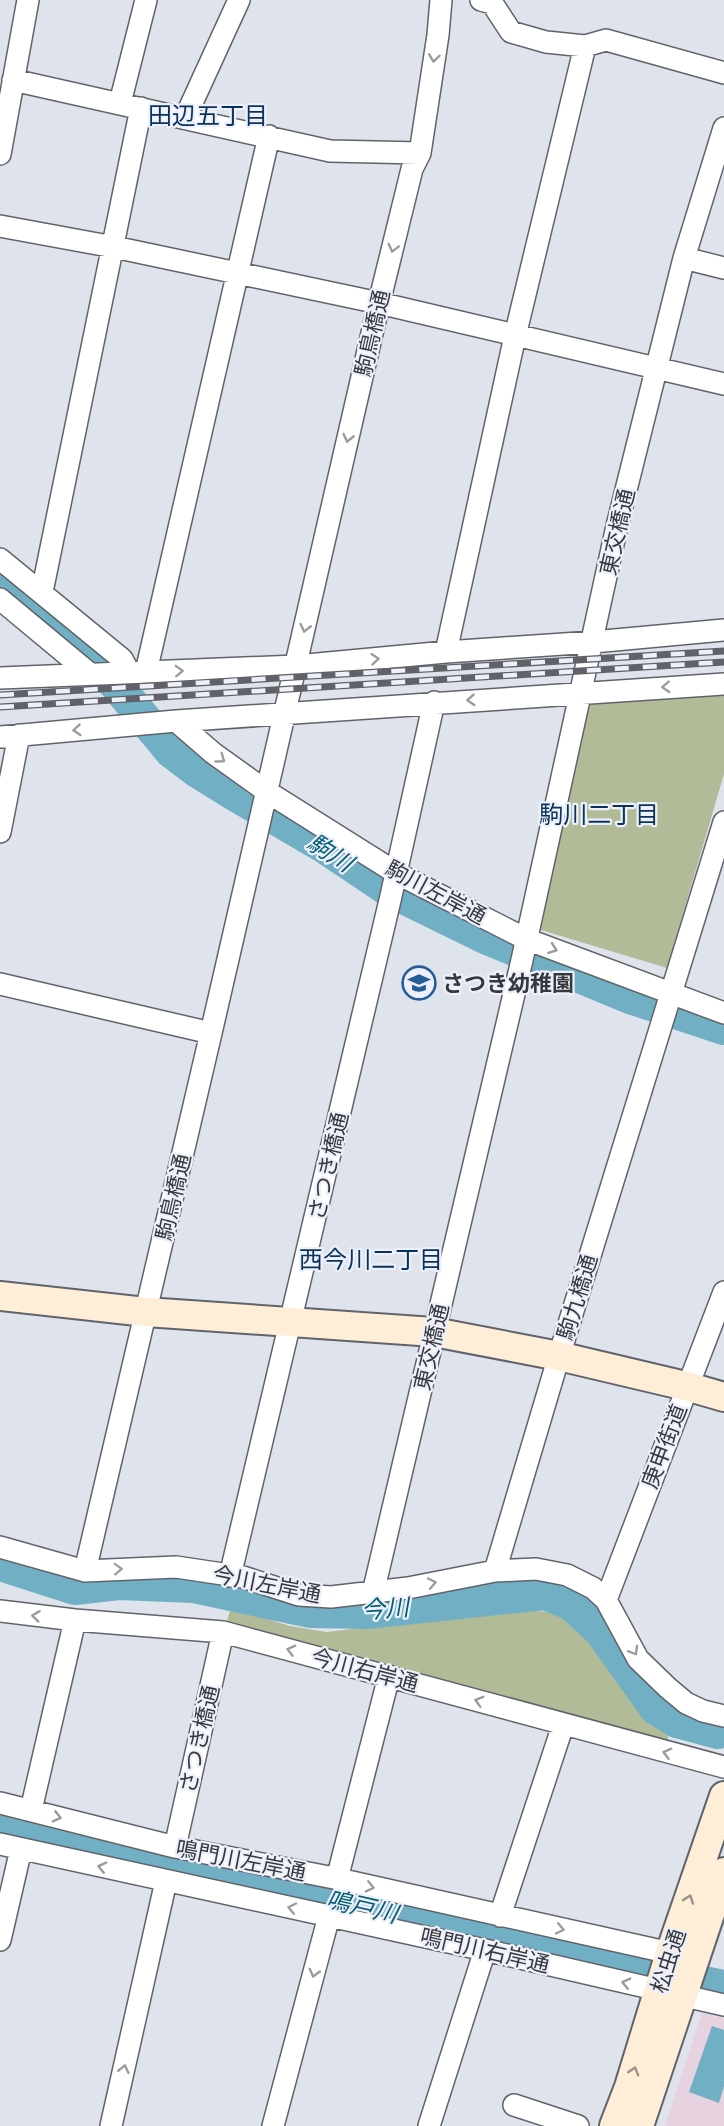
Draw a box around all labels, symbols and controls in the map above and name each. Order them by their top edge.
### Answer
one-way arrow [429,53,441,63]
district label: 田辺五丁目 [148,102,268,130]
one-way arrow [387,243,400,253]
street label: 駒鳥橋通 [350,287,396,379]
one-way arrow [343,432,356,442]
street label: 東交橋通 [595,486,641,578]
one-way arrow [299,623,312,633]
one-way arrow [371,653,380,666]
one-way arrow [174,664,183,677]
one-way arrow [661,680,670,693]
one-way arrow [467,693,476,706]
one-way arrow [73,723,82,736]
one-way arrow [214,751,225,762]
district label: 駒川二丁目 [539,801,659,829]
water label: 駒川 [302,828,360,879]
street label: 駒川左岸通 [381,856,490,930]
one-way arrow [547,942,558,955]
school or university icon: さつき幼稚園 [401,965,437,1001]
place label: さつき幼稚園 [442,971,574,997]
street label: さつき橋通 [304,1110,354,1223]
street label: 駒鳥橋通 [151,1151,197,1243]
district label: 西今川二丁目 [299,1246,443,1274]
street label: 駒九橋通 [553,1251,603,1343]
street label: 東交橋通 [409,1301,455,1393]
street label: 庚申街道 [637,1401,693,1492]
street label: 今川左岸通 [210,1562,323,1608]
one-way arrow [114,1563,123,1576]
one-way arrow [426,1577,436,1590]
water label: 今川 [360,1593,413,1625]
one-way arrow [32,1610,41,1622]
street label: 今川右岸通 [308,1644,421,1698]
one-way arrow [286,1645,297,1657]
one-way arrow [627,1645,639,1655]
street label: さつき橋通 [175,1683,225,1796]
one-way arrow [474,1696,485,1708]
one-way arrow [663,1747,673,1760]
one-way arrow [52,1809,62,1822]
street label: 鳴門川左岸通 [174,1836,308,1886]
one-way arrow [97,1861,107,1874]
one-way arrow [365,1879,375,1892]
water label: 鳴戸川 [324,1885,403,1929]
one-way arrow [681,1894,694,1905]
one-way arrow [287,1902,297,1915]
one-way arrow [555,1922,565,1935]
street label: 鳴門川右岸通 [418,1923,552,1978]
street label: 松虫通 [646,1926,692,1997]
one-way arrow [308,1967,321,1977]
one-way arrow [621,1977,631,1990]
one-way arrow [117,2064,130,2074]
one-way arrow [627,2066,639,2077]

